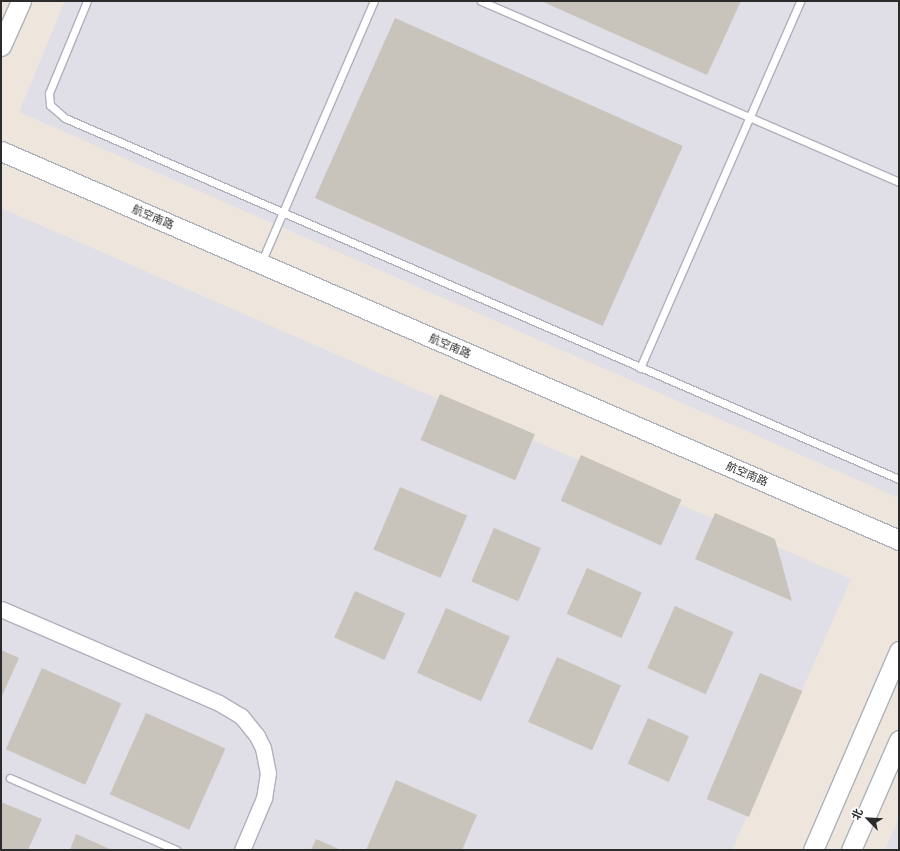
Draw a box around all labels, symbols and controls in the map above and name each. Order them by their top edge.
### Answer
street label: 航空南路 [130,202,176,232]
street label: 航空南路 [427,331,473,361]
street label: 航空南路 [724,459,770,489]
north arrow [848,799,888,839]
text: 北 [847,806,866,822]

